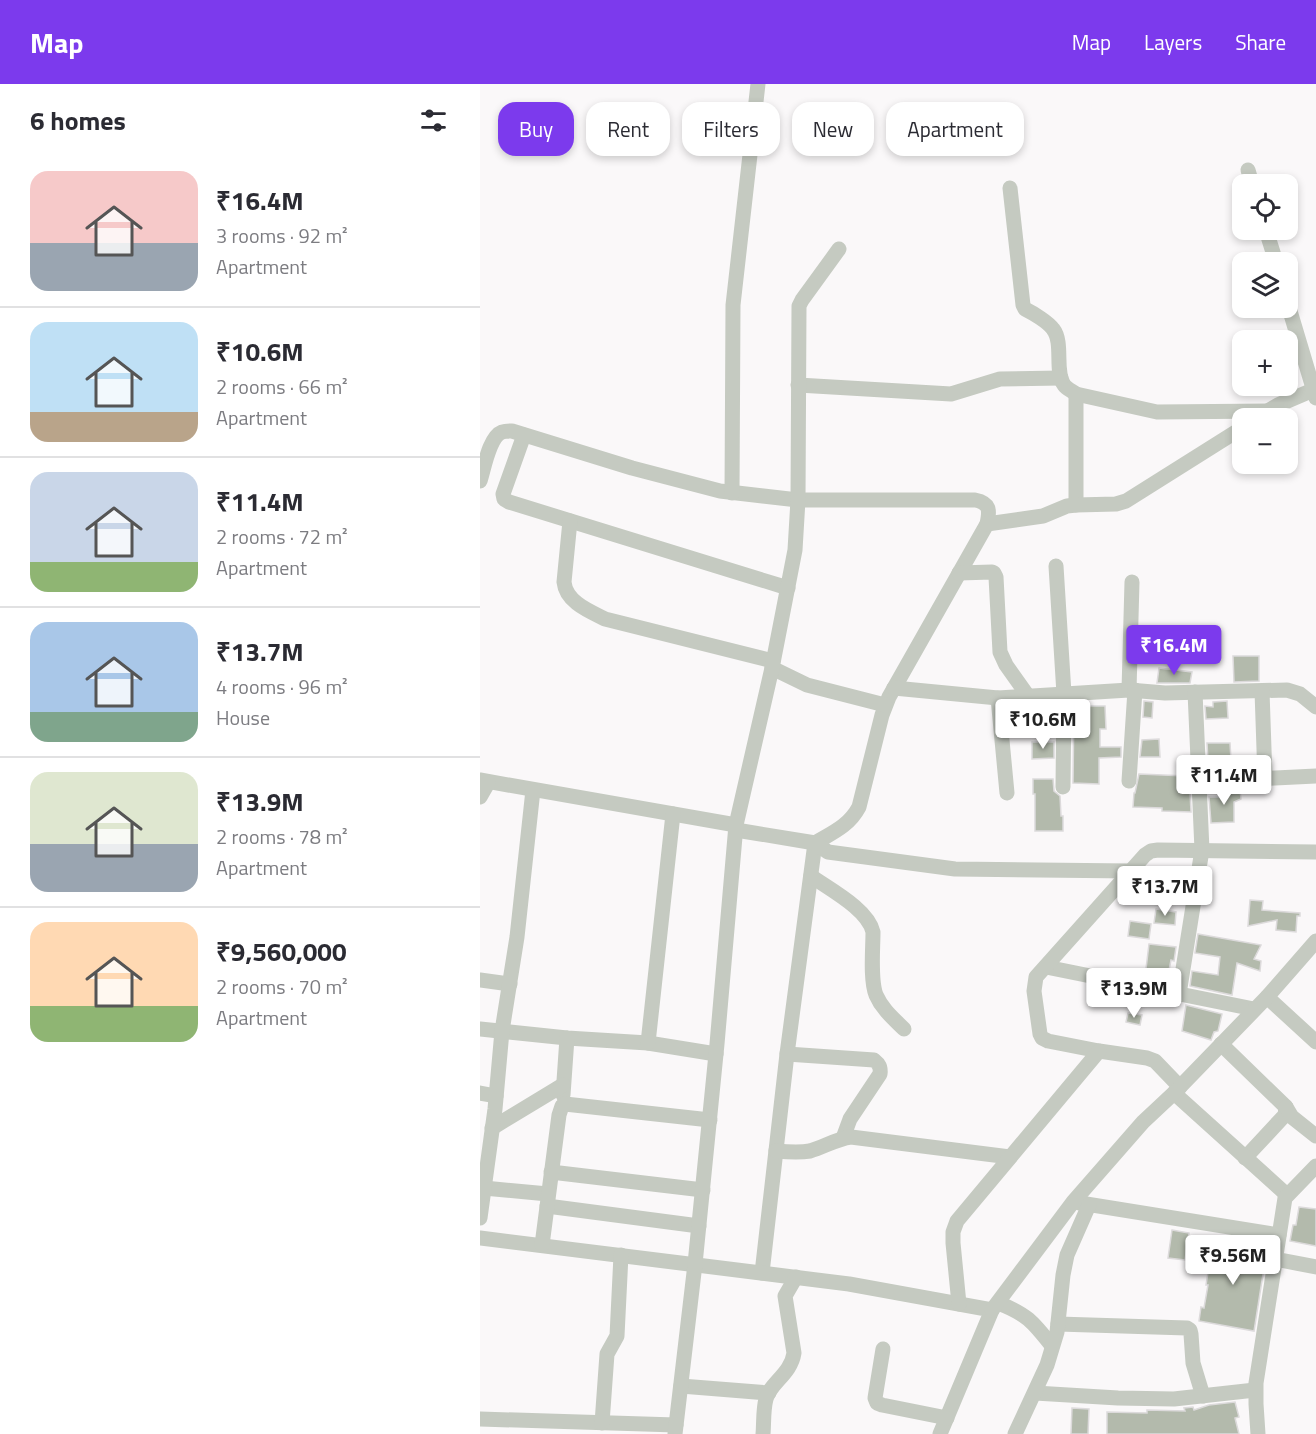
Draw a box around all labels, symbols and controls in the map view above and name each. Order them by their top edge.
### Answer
text: Map [30,21,84,64]
text: Map [1072,26,1111,58]
text: Layers [1144,26,1202,58]
text: Share [1235,26,1286,58]
text: 6 homes [30,101,126,140]
chip: Buy [498,102,574,156]
chip: Rent [586,102,670,156]
chip: Filters [682,102,780,156]
chip: New [792,102,874,156]
chip: Apartment [886,102,1024,156]
icon: filters [417,104,450,137]
map controls [1232,174,1298,474]
button: locate [1232,174,1298,240]
text: ₹16.4M [216,181,304,220]
icon: home [78,195,150,267]
text: 3 rooms · 92 m² [216,220,348,251]
text: Apartment [216,251,307,282]
button: layers [1232,252,1298,318]
button: + [1232,330,1298,396]
text: ₹10.6M [216,332,304,371]
icon: home [78,346,150,418]
text: 2 rooms · 66 m² [216,371,348,402]
text: Apartment [216,402,307,433]
button: − [1232,408,1298,474]
text: ₹11.4M [216,482,304,521]
icon: home [78,496,150,568]
text: 2 rooms · 72 m² [216,521,348,552]
text: Apartment [216,552,307,583]
pin: ₹16.4M [1125,625,1223,676]
text: ₹16.4M [1140,629,1208,660]
text: ₹13.7M [216,632,304,671]
icon: home [78,646,150,718]
text: 4 rooms · 96 m² [216,671,348,702]
pin: ₹10.6M [994,699,1092,750]
text: House [216,702,270,733]
text: ₹10.6M [1009,703,1077,734]
pin: ₹11.4M [1175,755,1273,806]
text: ₹11.4M [1190,759,1258,790]
text: ₹13.9M [216,782,304,821]
icon: home [78,796,150,868]
text: 2 rooms · 78 m² [216,821,348,852]
text: Apartment [216,852,307,883]
pin: ₹13.7M [1116,866,1214,917]
text: ₹13.7M [1131,870,1199,901]
text: ₹9,560,000 [216,932,346,971]
icon: home [78,946,150,1018]
pin: ₹13.9M [1085,968,1183,1019]
text: 2 rooms · 70 m² [216,971,348,1002]
text: ₹13.9M [1100,972,1168,1003]
text: Apartment [216,1002,307,1033]
pin: ₹9.56M [1184,1235,1282,1286]
text: ₹9.56M [1199,1239,1267,1270]

